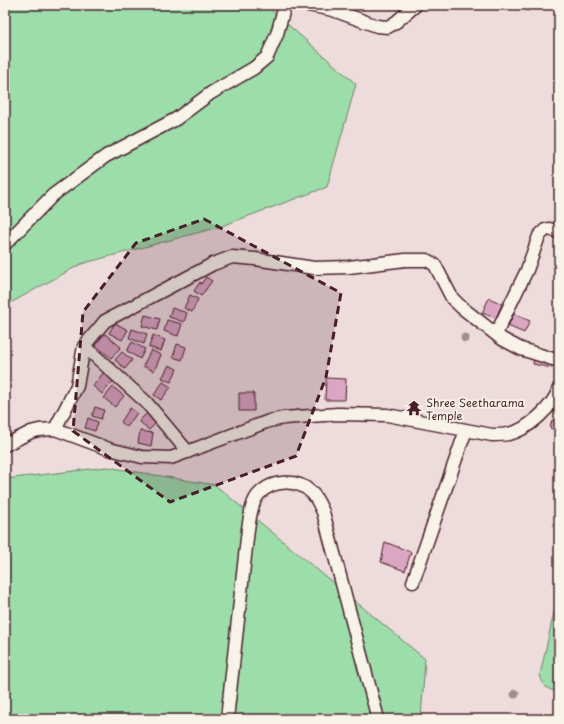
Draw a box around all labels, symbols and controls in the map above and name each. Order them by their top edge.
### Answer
place label: Shree Seetharama Temple [426,394,525,424]
temple icon: Shree Seetharama Temple [405,399,423,417]

